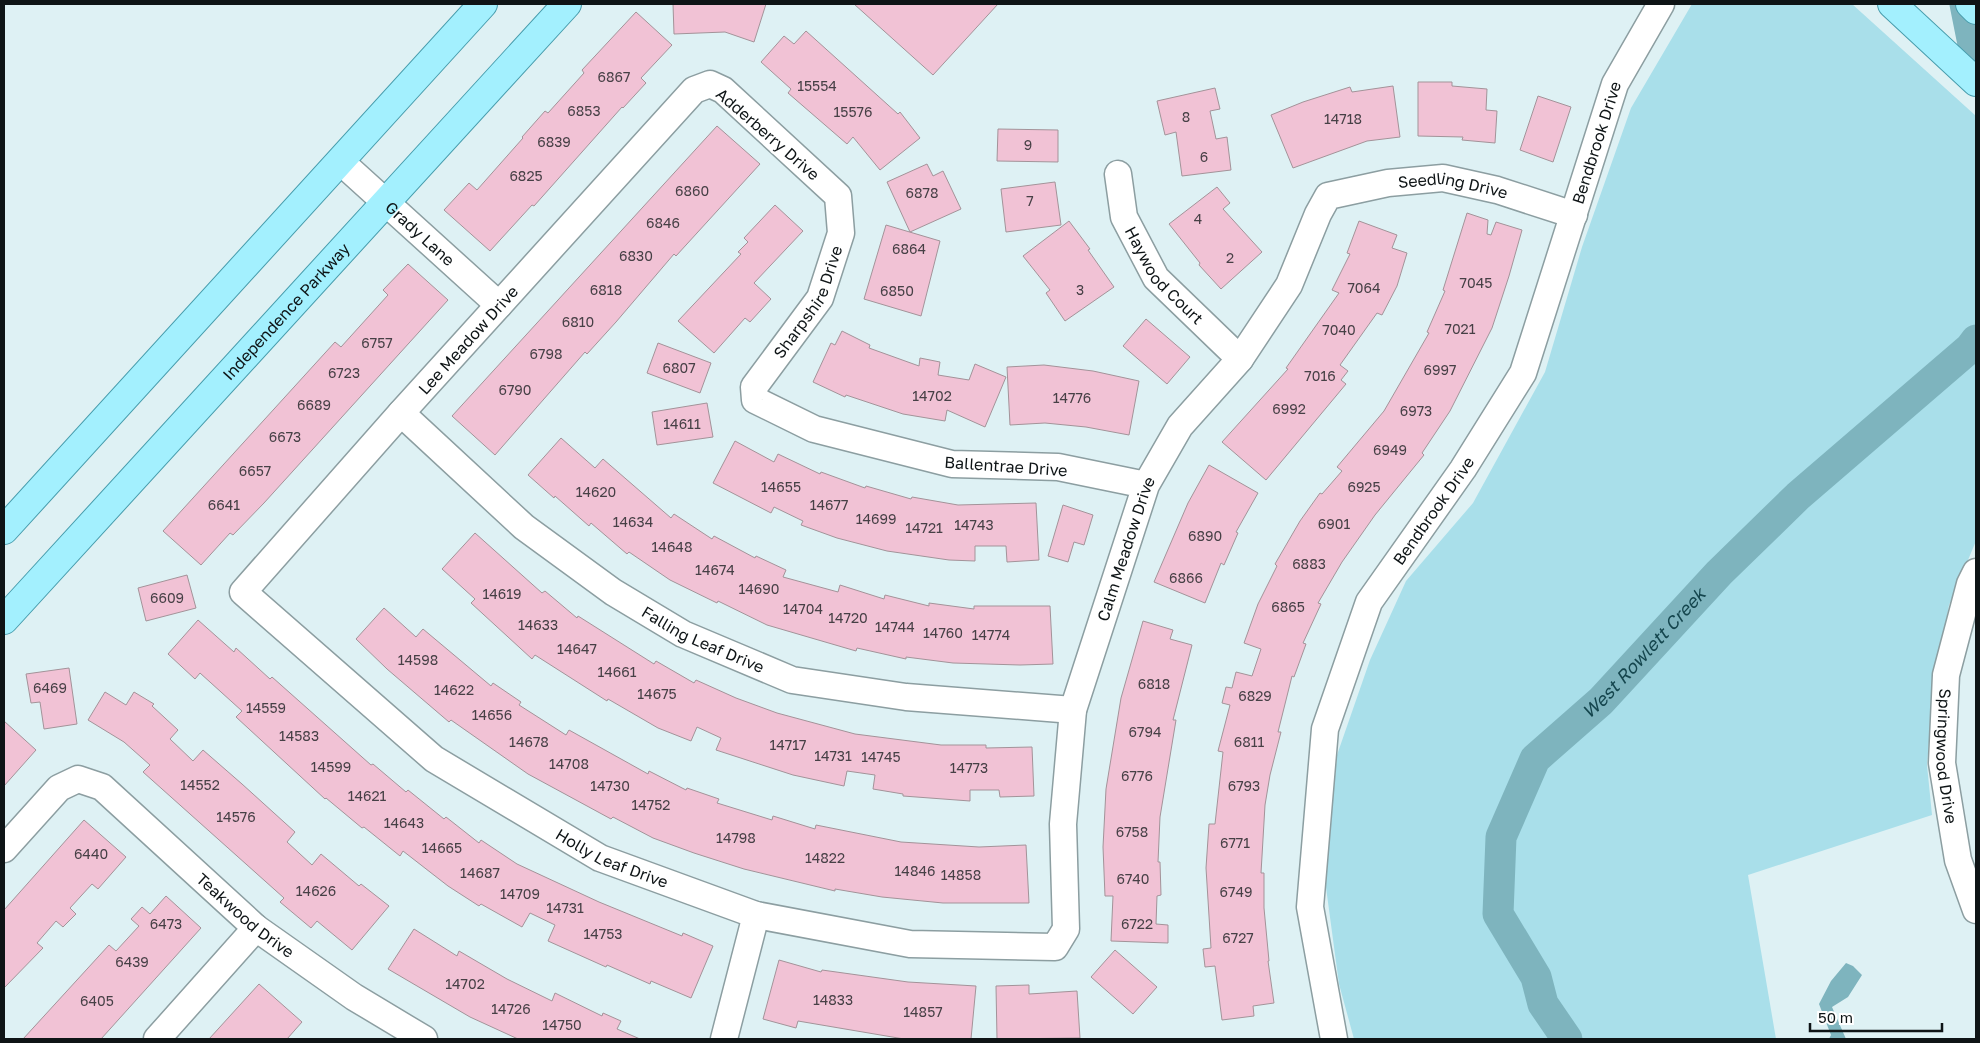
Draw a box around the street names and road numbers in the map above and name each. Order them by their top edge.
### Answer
street label: Bendbrook Drive [1567,79,1625,206]
street label: Adderberry Drive [712,84,824,184]
street label: Seedling Drive [1397,168,1510,203]
street label: Grady Lane [381,197,459,270]
street label: Haywood Court [1121,223,1208,328]
street label: Independence Parkway [218,239,354,384]
street label: Sharpshire Drive [769,243,846,362]
street label: Lee Meadow Drive [414,281,522,399]
street label: Ballentrae Drive [944,452,1068,480]
street label: Bendbrook Drive [1389,453,1478,569]
street label: Calm Meadow Drive [1093,472,1159,624]
street label: Falling Leaf Drive [638,602,767,677]
street label: Springwood Drive [1932,688,1962,825]
street label: Holly Leaf Drive [552,824,671,892]
street label: Teakwood Drive [192,869,298,962]

